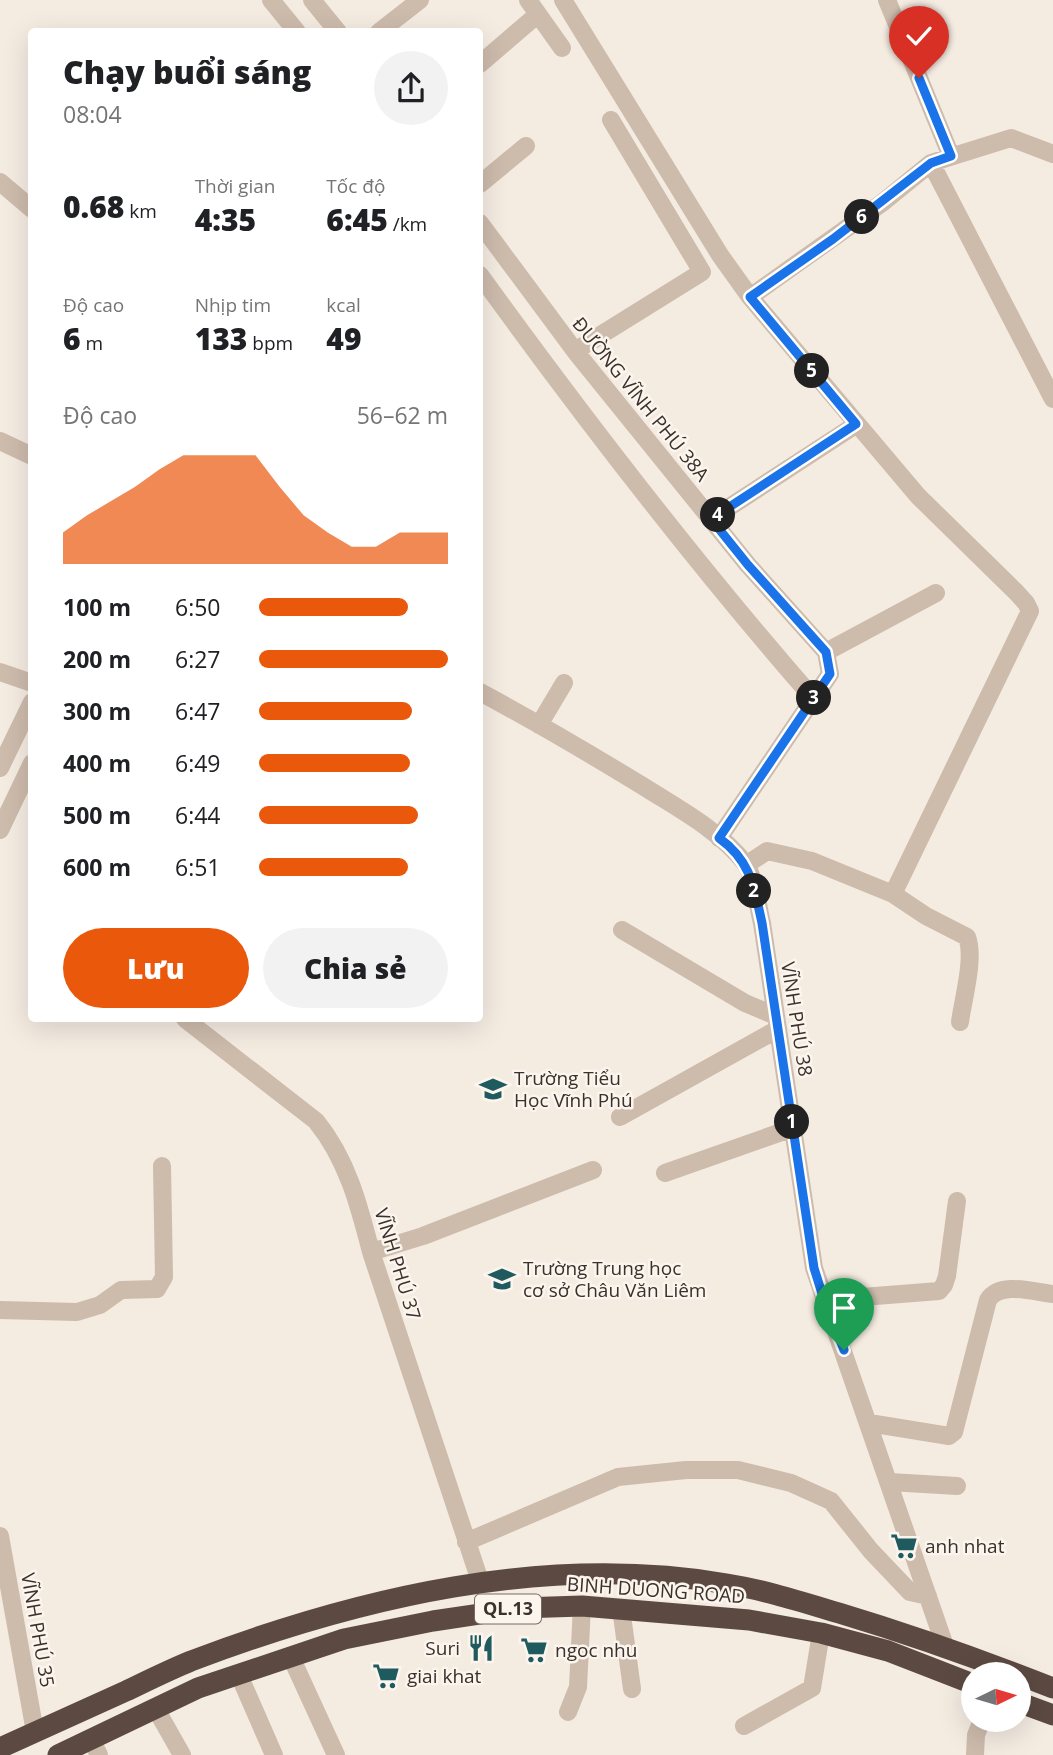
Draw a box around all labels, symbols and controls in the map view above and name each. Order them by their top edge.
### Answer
pin [889,6,949,78]
icon: check [900,17,938,55]
text: Chạy buổi sáng [63,50,311,93]
button: share [374,51,448,125]
text: 08:04 [63,98,122,130]
text: Thời gian [195,173,275,199]
text: Tốc độ [326,173,385,199]
text: 0.68 [63,186,124,227]
text: km [124,198,157,224]
text: 4:35 [195,199,256,240]
text: 6:45 [326,199,388,240]
pin: 6 [844,200,880,234]
text: 6 [856,203,867,229]
text: /km [388,211,427,237]
text: Độ cao [63,292,124,318]
text: Nhịp tim [195,292,271,318]
text: kcal [326,292,361,318]
street label: ĐƯỜNG VĨNH PHÚ 38A [567,311,715,487]
text: 6 [63,318,81,359]
text: 133 [195,318,247,359]
text: 49 [326,318,361,359]
text: m [81,330,103,356]
text: bpm [247,330,293,356]
pin: 5 [794,354,830,388]
text: 5 [806,357,817,383]
text: Độ cao [63,399,137,431]
text: 56–62 m [357,399,448,431]
pin: 4 [700,498,736,532]
text: 4 [712,501,723,527]
text: 100 m [63,591,131,623]
text: 6:50 [175,591,221,623]
text: 200 m [63,643,131,675]
text: 6:27 [175,643,221,675]
pin: 3 [796,680,832,716]
text: 3 [808,684,819,710]
text: 300 m [63,695,131,727]
text: 6:47 [175,695,221,727]
text: 400 m [63,747,131,779]
text: 6:49 [175,747,221,779]
text: 500 m [63,799,131,831]
text: 6:44 [175,799,221,831]
text: 600 m [63,851,131,883]
text: 6:51 [175,851,221,883]
pin: 2 [736,874,772,908]
text: 2 [748,877,759,903]
button: Lưu [63,928,249,1008]
button: Chia sẻ [263,928,448,1008]
street label: VĨNH PHÚ 38 [775,960,819,1078]
place label: Trường Tiểu Học Vĩnh Phú [514,1065,633,1113]
school or university icon: Trường Tiểu Học Vĩnh Phú [478,1074,508,1104]
pin: 1 [774,1104,810,1140]
text: 1 [786,1108,797,1134]
street label: VĨNH PHÚ 37 [369,1205,427,1323]
place label: Trường Trung học cơ sở Châu Văn Liêm [523,1255,706,1303]
school or university icon: Trường Trung học cơ sở Châu Văn Liêm [487,1264,517,1294]
pin [814,1278,874,1350]
icon: arrive [825,1289,863,1327]
supermarket icon: anh nhat [889,1531,919,1561]
place label: anh nhat [925,1533,1005,1559]
street label: VĨNH PHÚ 35 [15,1571,61,1689]
street label: BINH DUONG ROAD [566,1571,746,1609]
road number: QL.13 [475,1594,541,1624]
restaurant icon: Suri [466,1633,496,1663]
place label: Suri [425,1635,460,1661]
supermarket icon: ngoc nhu [519,1635,549,1665]
place label: ngoc nhu [555,1637,637,1663]
supermarket icon: giai khat [371,1661,401,1691]
north arrow [961,1662,1031,1732]
map controls [961,1662,1031,1732]
place label: giai khat [407,1663,482,1689]

